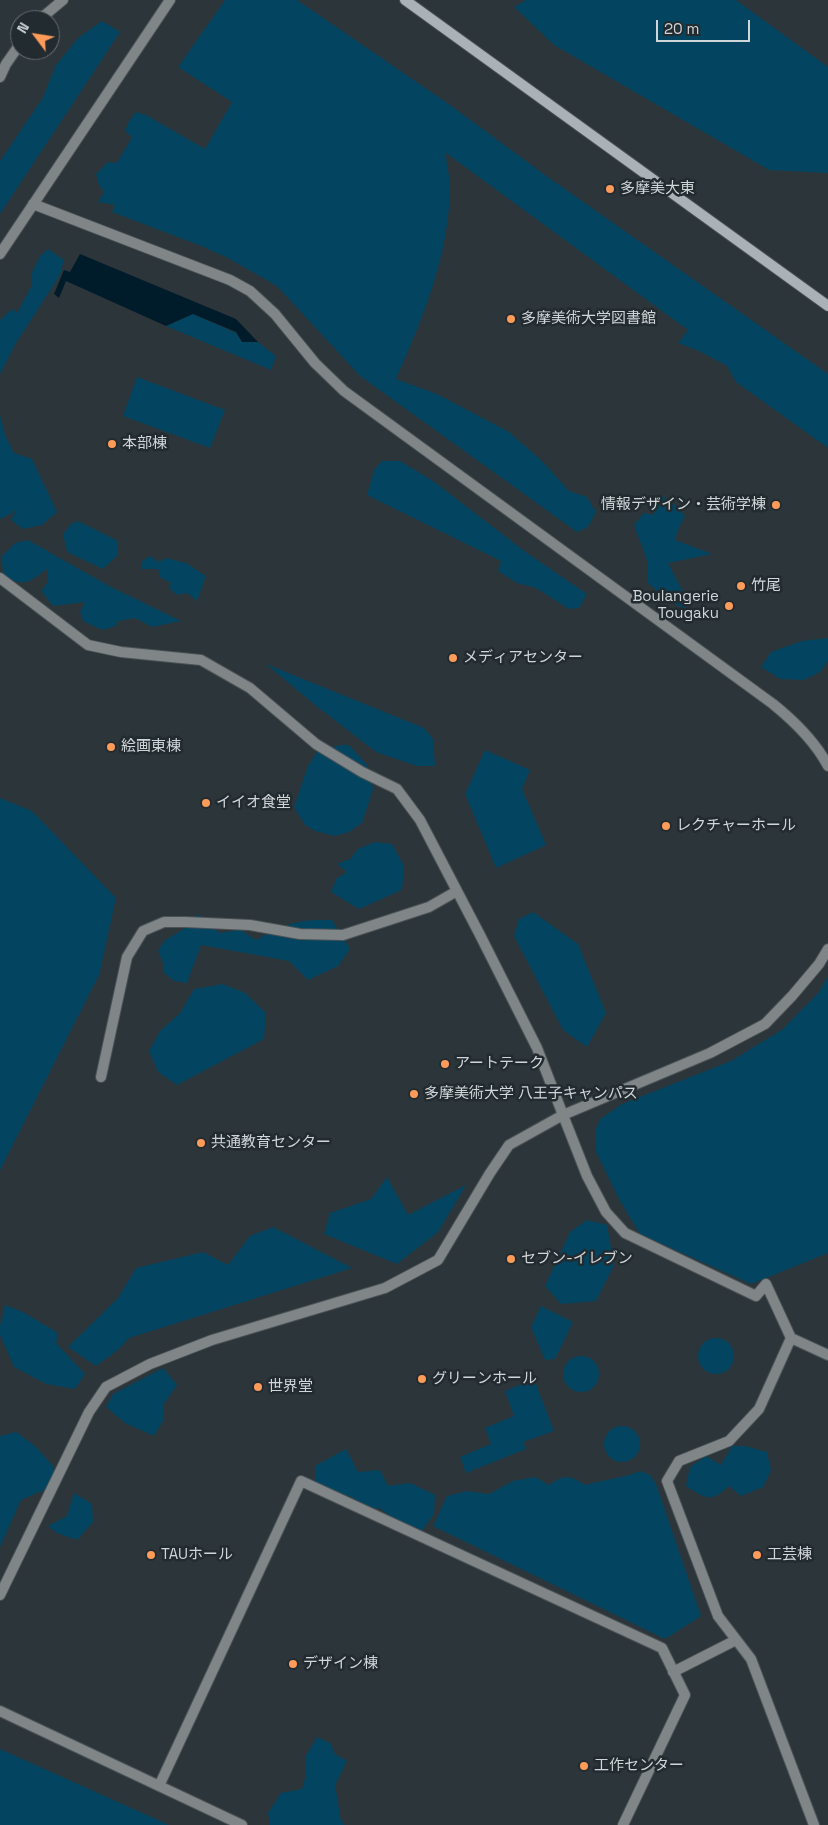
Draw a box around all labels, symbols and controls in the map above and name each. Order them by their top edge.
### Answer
north arrow [10,10,60,60]
scale bar [658,10,752,42]
text: N [13,19,33,36]
text: 20 m [664,19,699,38]
place label: 多摩美大東 [620,180,695,198]
marker: 多摩美大東 [604,183,616,195]
place label: 多摩美術大学図書館 [521,310,656,328]
marker: 多摩美術大学図書館 [505,313,517,325]
place label: 本部棟 [122,435,167,453]
marker: 本部棟 [106,438,118,450]
place label: 情報デザイン・芸術学棟 [601,496,766,514]
marker: 情報デザイン・芸術学棟 [770,499,782,511]
place label: 竹尾 [751,577,781,595]
marker: 竹尾 [735,580,747,592]
place label: Boulangerie Tougaku [632,588,719,623]
marker: Boulangerie Tougaku [723,600,735,612]
place label: メディアセンター [463,649,583,667]
marker: メディアセンター [447,652,459,664]
place label: 絵画東棟 [121,738,181,756]
marker: 絵画東棟 [105,741,117,753]
place label: イイオ食堂 [216,794,291,812]
marker: イイオ食堂 [200,797,212,809]
place label: レクチャーホール [676,817,796,835]
marker: レクチャーホール [660,820,672,832]
place label: アートテーク [455,1055,544,1073]
marker: アートテーク [439,1058,451,1070]
place label: 多摩美術大学 八王子キャンパス [424,1085,638,1103]
marker: 多摩美術大学 八王子キャンパス [408,1088,420,1100]
place label: 共通教育センター [211,1134,331,1152]
marker: 共通教育センター [195,1137,207,1149]
place label: セブン-イレブン [521,1250,633,1268]
marker: セブン-イレブン [505,1253,517,1265]
place label: グリーンホール [432,1370,537,1388]
marker: グリーンホール [416,1373,428,1385]
place label: 世界堂 [268,1378,313,1396]
marker: 世界堂 [252,1381,264,1393]
place label: TAUホール [161,1546,233,1564]
place label: 工芸棟 [767,1546,812,1564]
marker: TAUホール [145,1549,157,1561]
marker: 工芸棟 [751,1549,763,1561]
place label: デザイン棟 [303,1655,378,1673]
marker: デザイン棟 [287,1658,299,1670]
place label: 工作センター [594,1757,684,1775]
marker: 工作センター [578,1760,590,1772]

